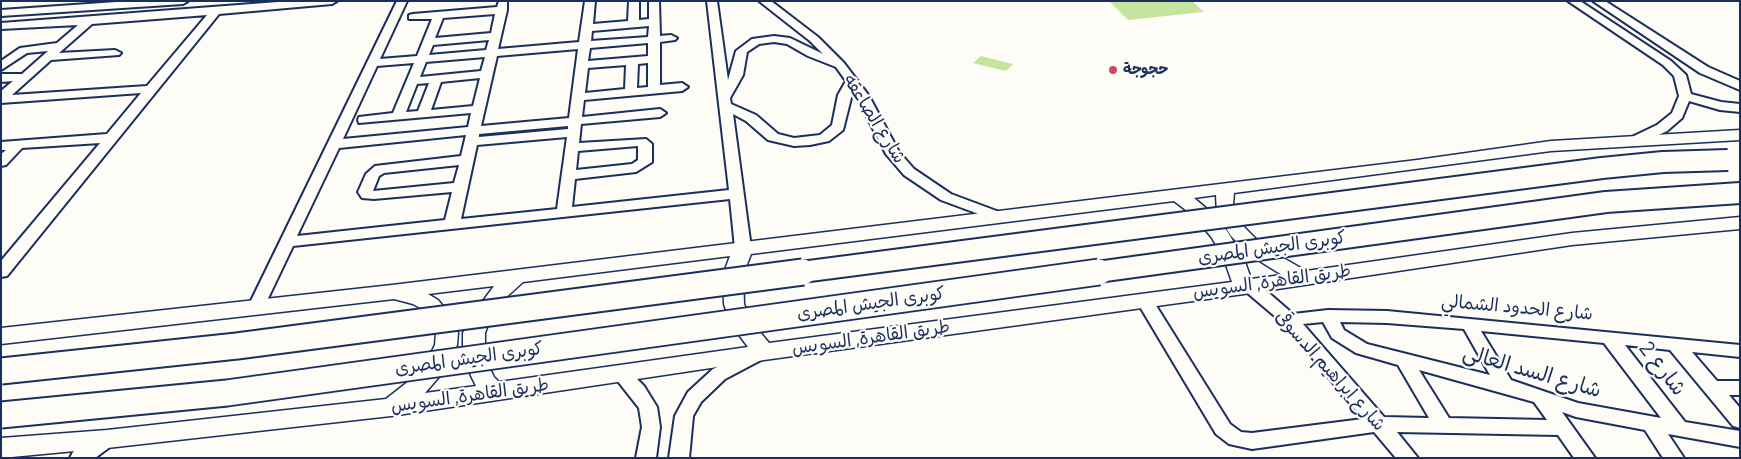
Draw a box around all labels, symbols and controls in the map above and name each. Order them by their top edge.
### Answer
place label: حجوجة [1123,61,1168,79]
marker: حجوجة [1107,64,1119,76]
street label: شارع الصاعقه [838,71,910,167]
street label: كوبرى الجيش المصرى [1196,227,1348,269]
street label: طريق القاهرة, السويس [1192,260,1352,304]
street label: كوبرى الجيش المصرى [795,283,947,325]
street label: شارع الحدود الشمالي [1440,291,1594,325]
street label: شارع ابراهيم الدسوقى [1270,306,1390,436]
street label: طريق القاهرة, السويس [791,316,951,360]
street label: شارع 2 [1633,337,1691,401]
street label: كوبرى الجيش المصرى [393,338,545,380]
street label: شارع السد العالى [1460,340,1604,404]
street label: طريق القاهرة, السويس [390,374,550,418]

